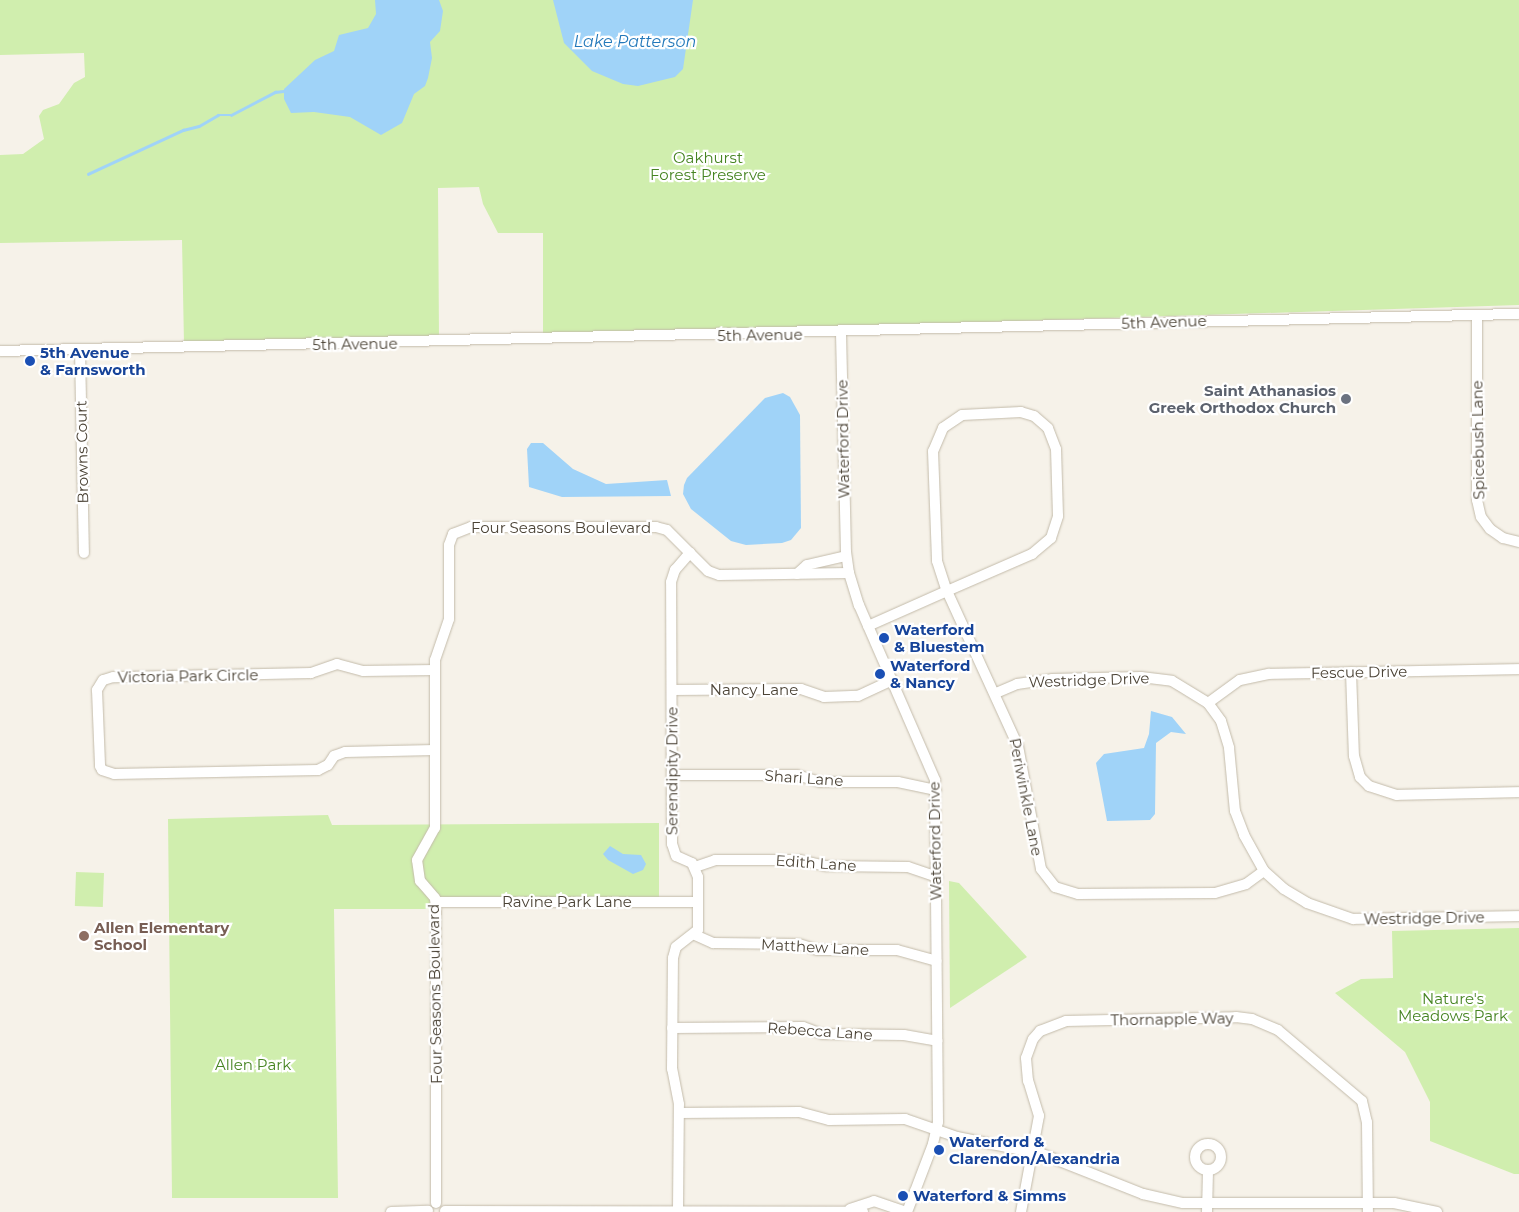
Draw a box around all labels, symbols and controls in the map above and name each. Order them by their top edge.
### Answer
water label: Lake Patterson [574,32,696,52]
park label: Oakhurst Forest Preserve [650,148,766,183]
street label: 5th Avenue [1121,312,1207,332]
street label: 5th Avenue [717,325,803,345]
street label: 5th Avenue [312,334,398,354]
place label: 5th Avenue & Farnsworth [40,343,146,378]
marker: 5th Avenue & Farnsworth [24,355,36,367]
street label: Waterford Drive [833,379,853,499]
street label: Spicebush Lane [1468,380,1488,500]
place label: Saint Athanasios Greek Orthodox Church [1149,381,1336,416]
marker: Saint Athanasios Greek Orthodox Church [1340,393,1352,405]
street label: Browns Court [72,400,92,504]
street label: Four Seasons Boulevard [471,519,651,537]
place label: Waterford & Bluestem [894,620,984,655]
marker: Waterford & Bluestem [878,632,890,644]
place label: Waterford & Nancy [890,656,970,691]
street label: Fescue Drive [1311,662,1407,682]
street label: Victoria Park Circle [117,666,259,686]
marker: Waterford & Nancy [874,668,886,680]
street label: Westridge Drive [1028,669,1150,691]
street label: Nancy Lane [710,681,798,699]
street label: Serendipity Drive [663,707,681,835]
street label: Periwinkle Lane [1006,736,1046,858]
street label: Shari Lane [764,766,844,790]
street label: Waterford Drive [925,781,945,901]
street label: Edith Lane [775,851,857,875]
street label: Ravine Park Lane [502,893,632,911]
street label: Four Seasons Boulevard [424,904,446,1084]
street label: Westridge Drive [1363,908,1485,928]
place label: Allen Elementary School [94,918,229,953]
marker: Allen Elementary School [78,930,90,942]
street label: Matthew Lane [761,935,869,959]
park label: Nature's Meadows Park [1398,989,1508,1024]
street label: Thornapple Way [1110,1009,1234,1029]
street label: Rebecca Lane [767,1018,873,1044]
park label: Allen Park [215,1056,291,1074]
place label: Waterford & Clarendon/Alexandria [949,1132,1120,1167]
marker: Waterford & Clarendon/Alexandria [933,1144,945,1156]
place label: Waterford & Simms [913,1187,1066,1205]
marker: Waterford & Simms [897,1190,909,1202]

